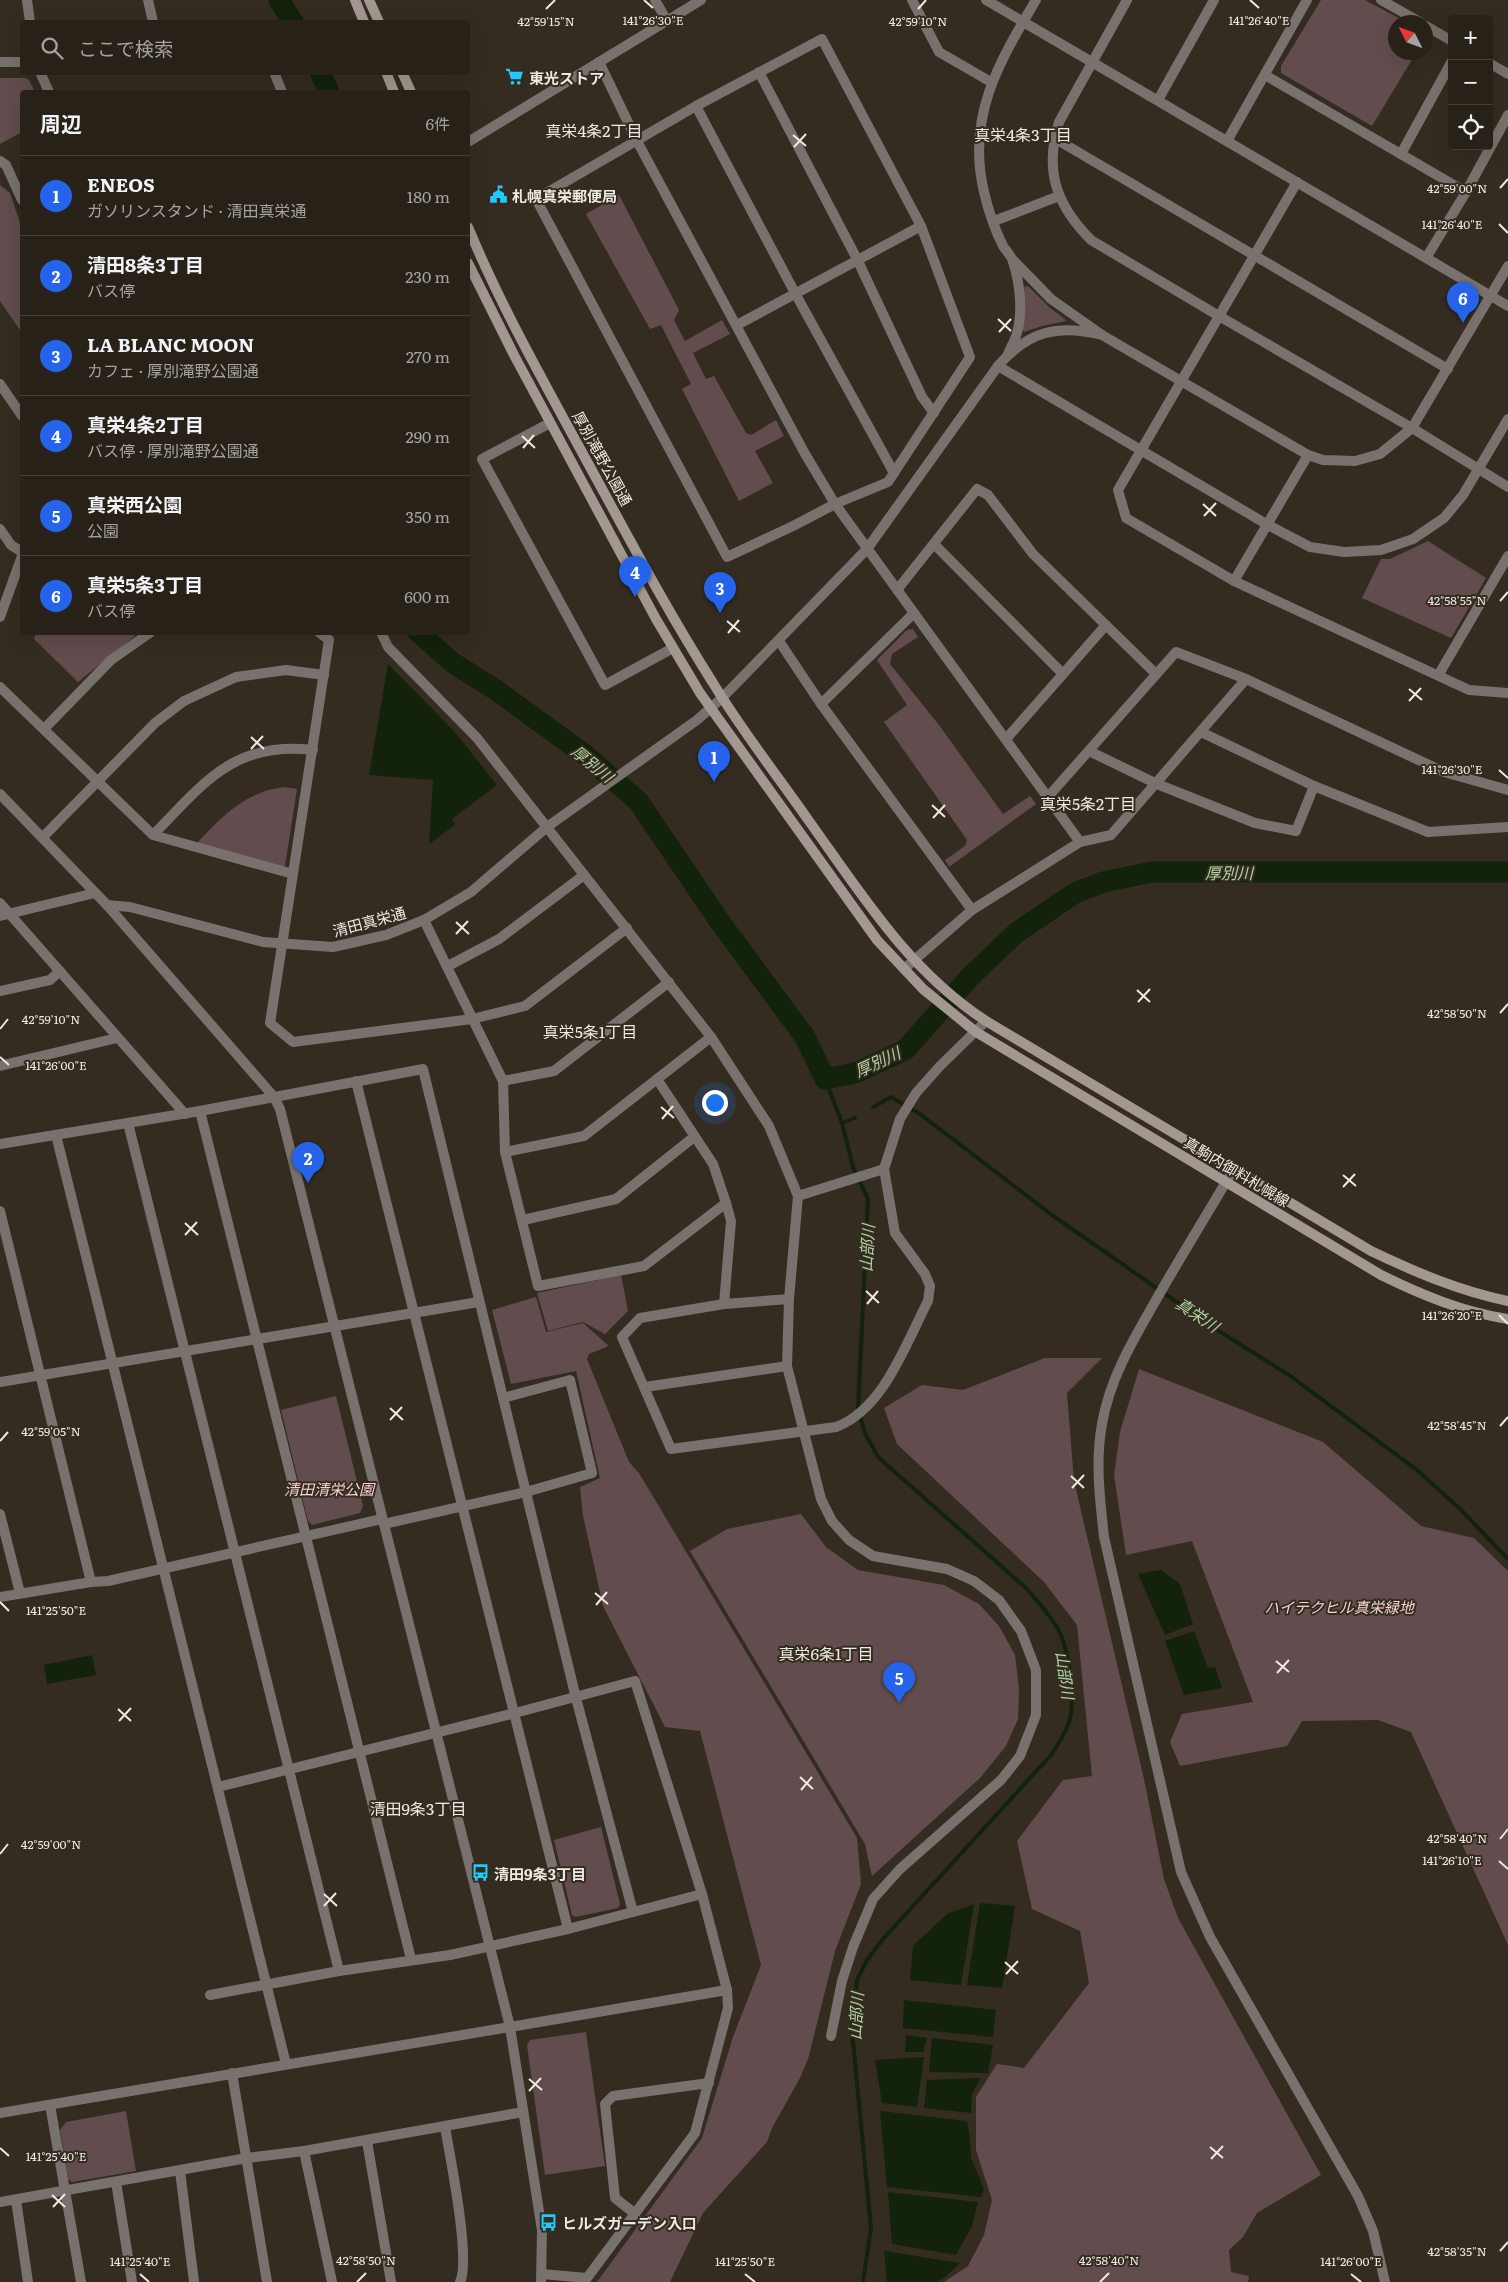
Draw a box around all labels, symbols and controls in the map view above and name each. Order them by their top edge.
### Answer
text: 141°26'30"E [623,11,684,29]
text: 141°26'40"E [1228,11,1290,29]
text: 42°59'15"N [517,12,575,30]
text: 42°59'10"N [889,12,947,30]
north arrow [1388,15,1433,60]
map controls [1448,15,1493,150]
button: + [1448,15,1493,60]
search box [20,20,470,75]
icon: search [38,34,66,62]
text: ここで検索 [78,34,173,62]
button: − [1448,60,1493,105]
place label: 東光ストア [529,66,604,89]
supermarket icon: 東光ストア [505,67,525,87]
button: locate [1448,105,1493,150]
text: 周辺 [40,107,82,138]
text: 6件 [425,111,450,135]
district label: 真栄4条2丁目 [546,118,642,142]
district label: 真栄4条3丁目 [974,122,1072,146]
text: ENEOS [87,170,155,198]
text: 42°59'00"N [1427,179,1487,197]
text: 1 [53,184,59,208]
text: 180 m [407,184,450,208]
place label: 札幌真栄郵便局 [512,184,617,207]
public building icon: 札幌真栄郵便局 [488,185,508,205]
text: ガソリンスタンド · 清田真栄通 [87,198,306,222]
text: 141°26'40"E [1421,215,1483,233]
text: 清田8条3丁目 [87,250,204,278]
text: 2 [52,264,60,288]
text: 230 m [405,264,450,288]
text: バス停 [87,278,135,302]
pin: 6 [1447,282,1479,323]
text: LA BLANC MOON [87,330,254,358]
text: 3 [52,344,60,368]
text: 270 m [406,344,450,368]
text: カフェ · 厚別滝野公園通 [87,358,259,382]
street label: 厚別滝野公園通 [567,407,639,509]
text: 真栄4条2丁目 [87,410,204,438]
text: 4 [51,424,61,448]
text: 290 m [406,424,450,448]
text: バス停 · 厚別滝野公園通 [87,438,259,462]
text: 真栄西公園 [87,490,182,518]
text: 5 [52,504,60,528]
text: 350 m [405,504,450,528]
text: 公園 [87,518,119,542]
pin: 4 [619,556,651,597]
text: 真栄5条3丁目 [87,570,203,598]
pin: 3 [704,572,736,613]
text: 6 [51,584,61,608]
text: 600 m [404,584,450,608]
text: 42°58'55"N [1427,591,1487,609]
text: バス停 [87,598,135,622]
water label: 厚別川 [567,739,621,789]
pin: 1 [698,741,730,782]
text: 141°26'30"E [1422,760,1483,778]
district label: 真栄5条2丁目 [1040,791,1136,815]
water label: 厚別川 [1205,860,1255,884]
street label: 清田真栄通 [330,900,408,942]
text: 42°58'50"N [1427,1004,1487,1022]
text: 42°59'10"N [22,1010,80,1028]
district label: 真栄5条1丁目 [543,1019,637,1043]
water label: 厚別川 [850,1039,906,1082]
text: 141°26'00"E [25,1056,87,1074]
your location [702,1090,728,1116]
street label: 真駒内御料札幌線 [1180,1130,1294,1212]
pin: 2 [292,1142,324,1183]
water label: 山部川 [853,1221,879,1273]
water label: 真栄川 [1171,1291,1226,1338]
text: 141°26'20"E [1422,1306,1483,1324]
text: 42°58'45"N [1427,1416,1487,1434]
text: 42°59'05"N [21,1422,81,1440]
park label: 清田清栄公園 [284,1477,376,1500]
park label: ハイテクヒル真栄緑地 [1264,1595,1416,1618]
text: 141°25'50"E [26,1601,86,1619]
district label: 真栄6条1丁目 [778,1641,874,1665]
water label: 山部川 [1051,1650,1082,1702]
pin: 5 [883,1662,915,1703]
district label: 清田9条3丁目 [369,1796,467,1820]
text: 42°58'40"N [1427,1829,1487,1847]
text: 42°59'00"N [21,1835,81,1853]
text: 141°26'10"E [1422,1851,1482,1869]
place label: 清田9条3丁目 [494,1862,586,1885]
bus stop icon: 清田9条3丁目 [470,1863,490,1883]
water label: 山部川 [842,1989,868,2041]
text: 141°25'40"E [26,2147,87,2165]
place label: ヒルズガーデン入口 [562,2211,697,2234]
bus stop icon: ヒルズガーデン入口 [538,2212,558,2232]
text: 42°58'35"N [1427,2242,1487,2260]
text: 42°58'50"N [336,2251,396,2269]
text: 42°58'40"N [1079,2251,1139,2269]
text: 141°25'40"E [110,2252,171,2270]
text: 141°25'50"E [715,2252,775,2270]
text: 141°26'00"E [1320,2252,1382,2270]

